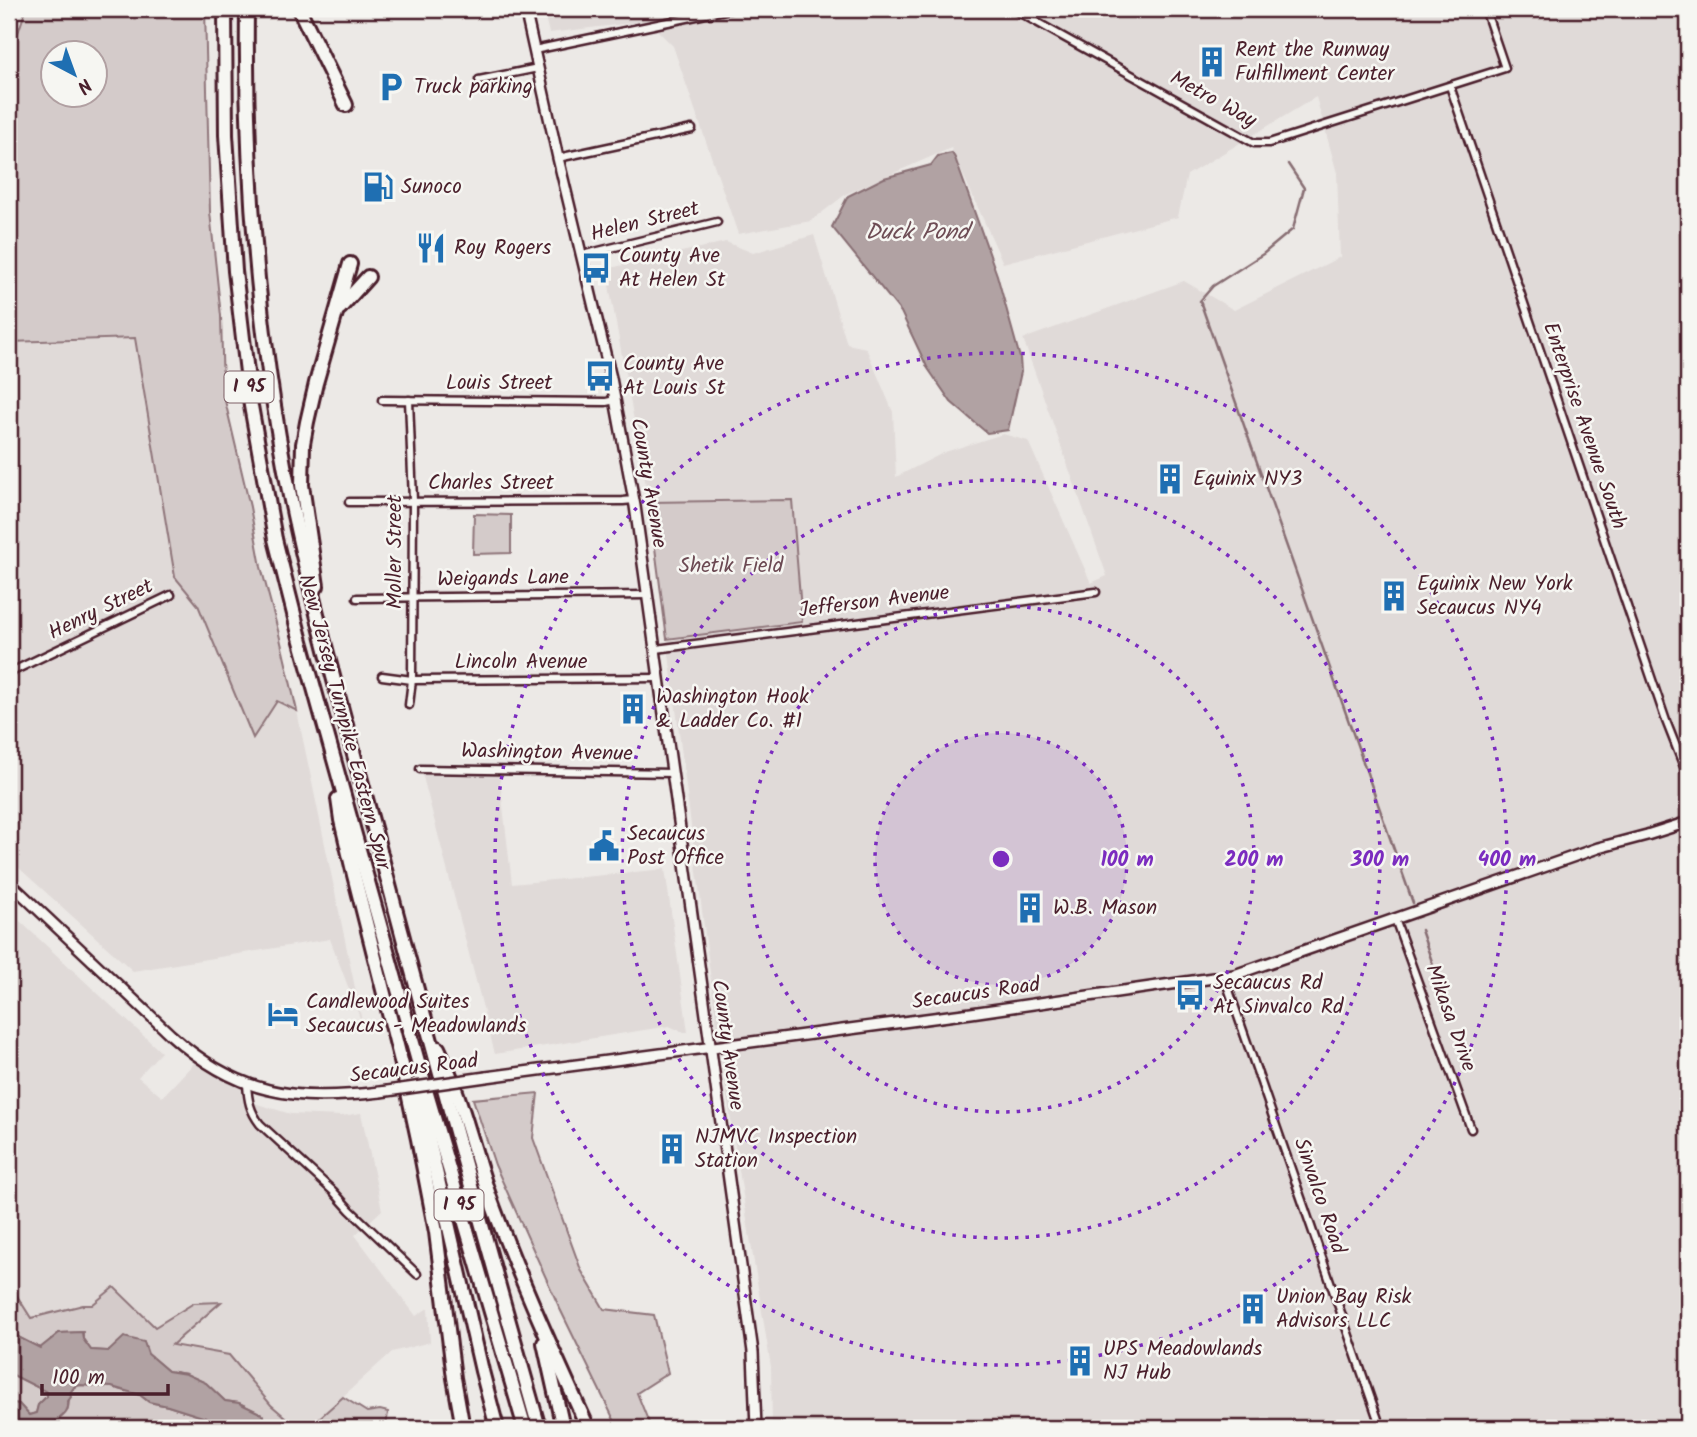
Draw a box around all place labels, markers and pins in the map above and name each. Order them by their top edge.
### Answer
place label: Rent the Runway Fulfillment Center [1235,34,1395,91]
building icon: Rent the Runway Fulfillment Center [1195,45,1229,79]
parking icon: Truck parking [374,70,408,104]
place label: Truck parking [414,71,533,104]
fuel station icon: Sunoco [361,170,395,204]
place label: Sunoco [401,171,462,204]
restaurant icon: Roy Rogers [414,231,448,265]
place label: Roy Rogers [454,232,551,265]
place label: County Ave At Helen St [619,240,726,297]
bus stop icon: County Ave At Helen St [579,251,613,285]
place label: County Ave At Louis St [623,348,726,405]
bus stop icon: County Ave At Louis St [583,359,617,393]
building icon: Equinix NY3 [1153,462,1187,496]
place label: Equinix NY3 [1193,463,1302,496]
place label: Equinix New York Secaucus NY4 [1417,568,1573,625]
building icon: Equinix New York Secaucus NY4 [1377,579,1411,613]
place label: Washington Hook & Ladder Co. #1 [656,681,809,738]
building icon: Washington Hook & Ladder Co. #1 [616,692,650,726]
place label: Secaucus Post Office [627,818,725,875]
public building icon: Secaucus Post Office [587,829,621,863]
centre of rings [989,847,1013,871]
building icon: W.B. Mason [1013,891,1047,925]
place label: W.B. Mason [1053,892,1157,925]
place label: Secaucus Rd At Sinvalco Rd [1213,967,1344,1024]
bus stop icon: Secaucus Rd At Sinvalco Rd [1173,978,1207,1012]
place label: Candlewood Suites Secaucus - Meadowlands [306,986,526,1043]
hotel icon: Candlewood Suites Secaucus - Meadowlands [266,997,300,1031]
place label: NJMVC Inspection Station [695,1121,857,1178]
building icon: NJMVC Inspection Station [655,1132,689,1166]
place label: Union Bay Risk Advisors LLC [1276,1281,1412,1338]
building icon: Union Bay Risk Advisors LLC [1236,1292,1270,1326]
place label: UPS Meadowlands NJ Hub [1103,1333,1262,1390]
building icon: UPS Meadowlands NJ Hub [1063,1344,1097,1378]

